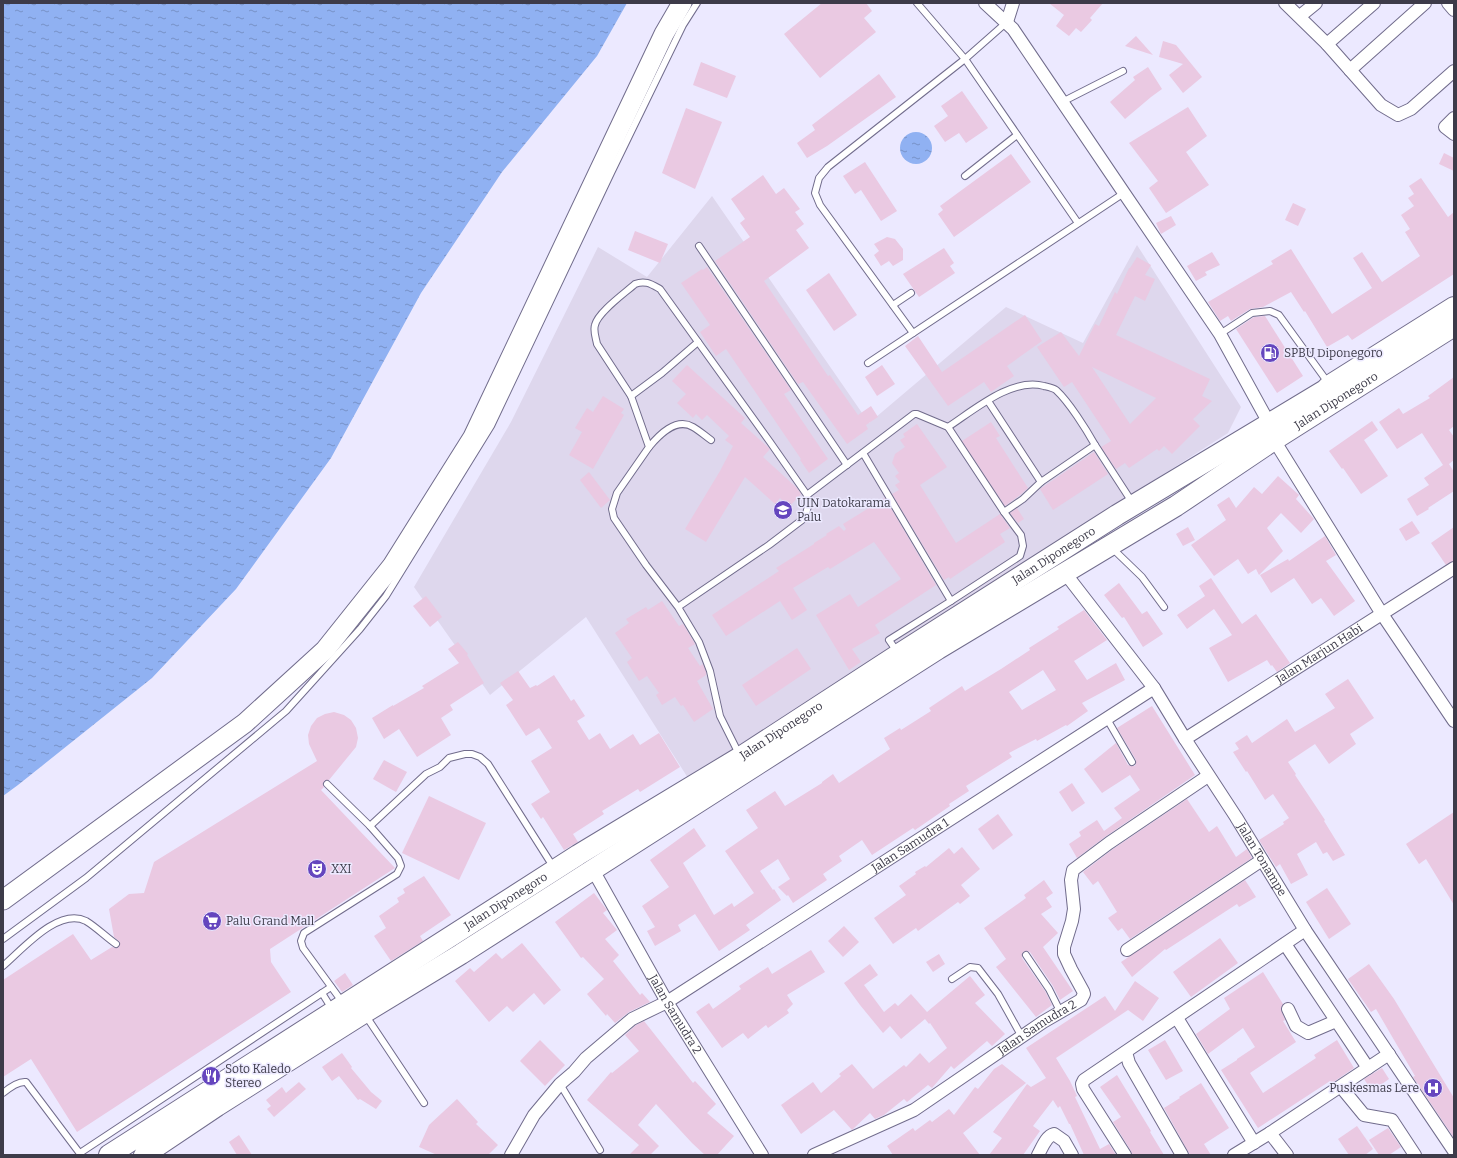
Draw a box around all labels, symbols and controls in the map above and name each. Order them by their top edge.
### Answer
fuel station icon: SPBU Diponegoro [1259,342,1281,364]
place label: SPBU Diponegoro [1284,346,1383,360]
street label: Jalan Diponegoro [1291,369,1381,433]
place label: UIN Datokarama Palu [797,496,891,524]
school or university icon: UIN Datokarama Palu [772,499,794,521]
street label: Jalan Diponegoro [1009,524,1098,588]
street label: Jalan Marjun Habi [1272,621,1365,687]
street label: Jalan Diponegoro [736,699,825,763]
street label: Jalan Samudra 1 [868,815,951,876]
street label: Jalan Tonampe [1234,820,1289,898]
theatre icon: XXI [306,858,328,880]
place label: XXI [331,862,351,876]
street label: Jalan Diponegoro [461,869,550,933]
supermarket icon: Palu Grand Mall [201,910,223,932]
place label: Palu Grand Mall [226,914,315,928]
street label: Jalan Samudra 2 [646,971,704,1056]
street label: Jalan Samudra 2 [995,997,1079,1058]
place label: Soto Kaledo Stereo [225,1062,291,1090]
restaurant icon: Soto Kaledo Stereo [200,1065,222,1087]
hospital icon: Puskesmas Lere [1422,1077,1444,1099]
place label: Puskesmas Lere [1329,1081,1419,1095]

